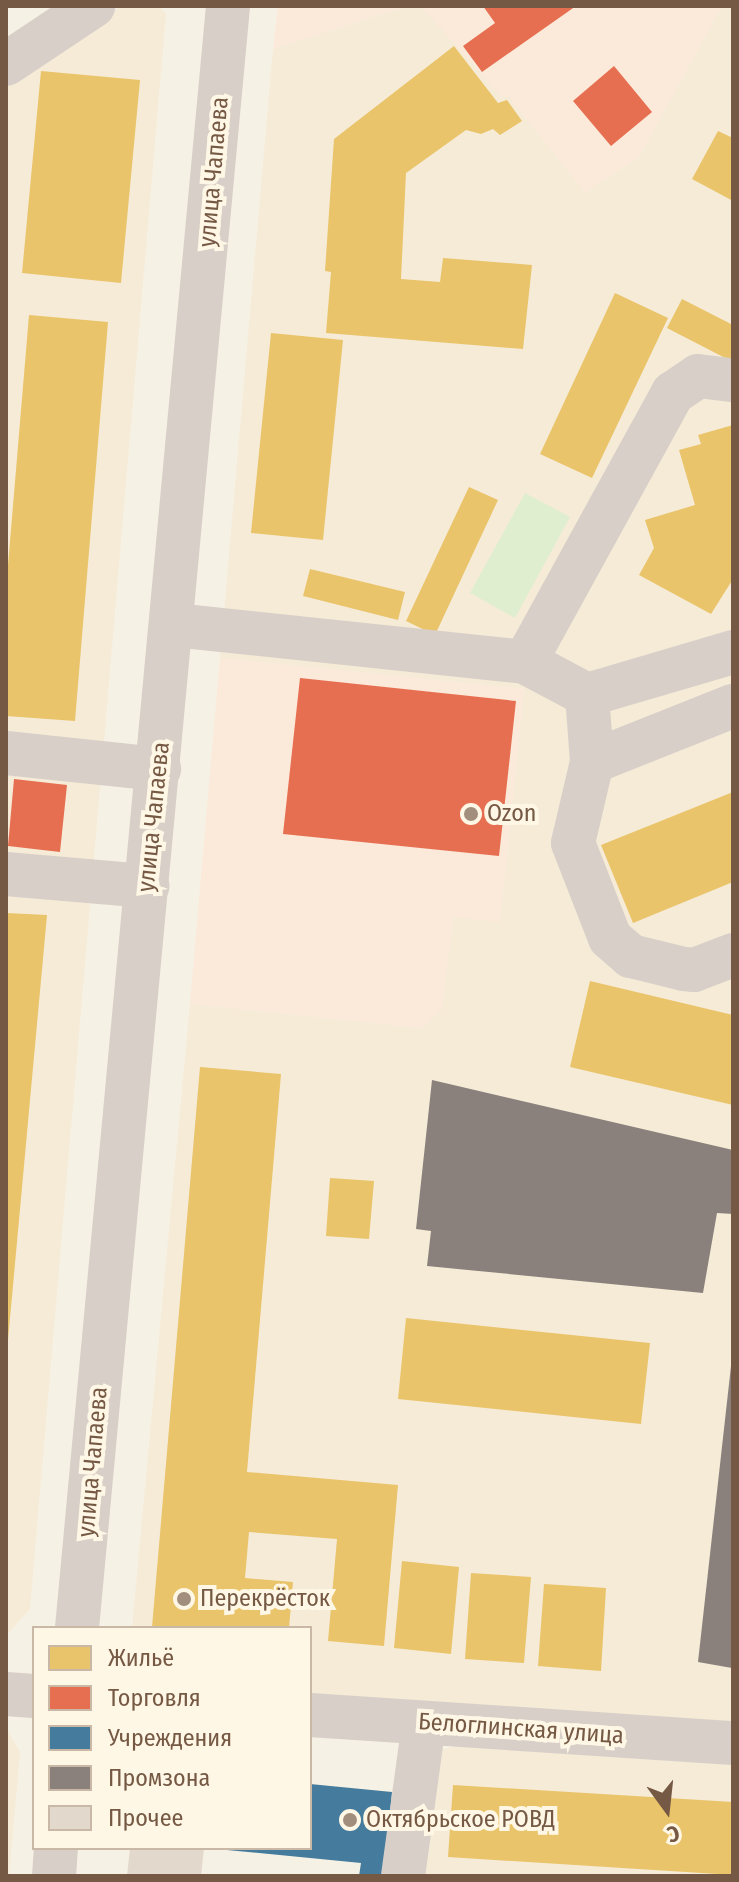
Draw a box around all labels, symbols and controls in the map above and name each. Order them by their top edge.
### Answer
street label: улица Чапаева [193,96,235,248]
street label: улица Чапаева [132,741,176,893]
place label: Ozon [487,800,536,828]
marker: Ozon [462,805,480,823]
street label: улица Чапаева [72,1386,114,1538]
place label: Перекрёсток [200,1585,330,1613]
marker: Перекрёсток [175,1590,193,1608]
legend [32,1626,312,1850]
text: Жильё [108,1644,174,1672]
text: Торговля [108,1684,201,1712]
street label: Белоглинская улица [417,1707,625,1751]
text: Учреждения [108,1724,232,1752]
text: Промзона [108,1764,210,1792]
north arrow [627,1770,707,1850]
text: Прочее [108,1804,183,1832]
place label: Октябрьское РОВД [366,1806,555,1834]
marker: Октябрьское РОВД [341,1811,359,1829]
text: С [664,1819,682,1848]

